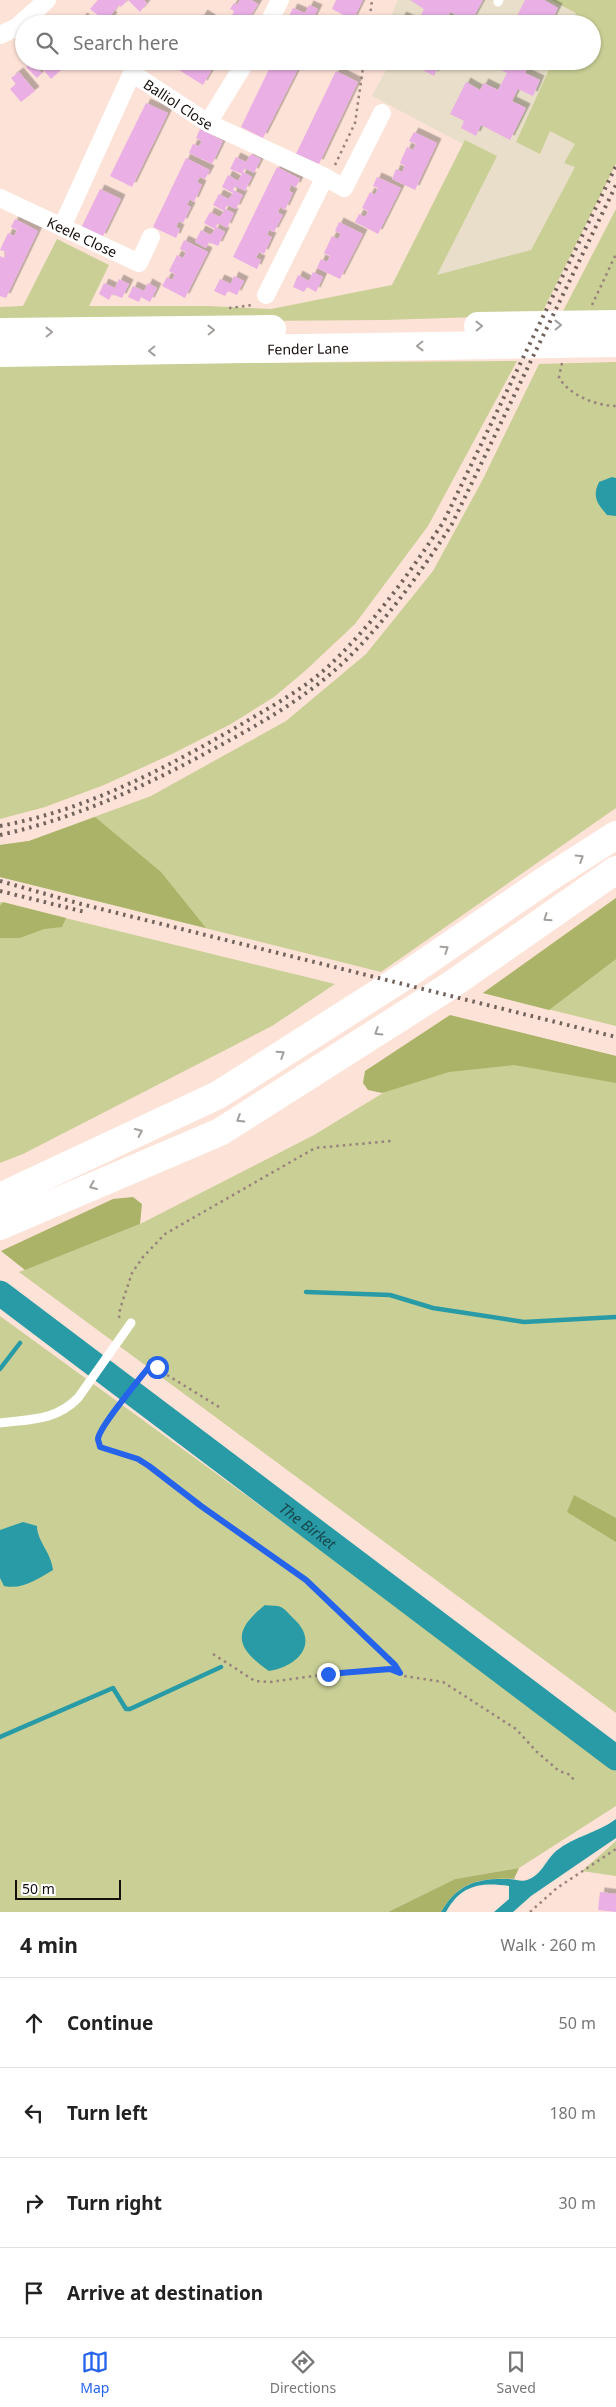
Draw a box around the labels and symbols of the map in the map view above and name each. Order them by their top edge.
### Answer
street label: Balliol Close [140,74,216,134]
street label: Keele Close [44,212,121,261]
one-way arrow [554,320,562,330]
one-way arrow [475,321,483,332]
one-way arrow [208,325,215,335]
one-way arrow [45,327,53,337]
street label: Fender Lane [267,338,349,358]
one-way arrow [415,341,423,351]
one-way arrow [148,346,156,356]
one-way arrow [574,855,583,864]
one-way arrow [544,912,553,921]
one-way arrow [439,946,449,955]
one-way arrow [374,1025,383,1035]
one-way arrow [276,1051,285,1060]
one-way arrow [237,1112,246,1122]
one-way arrow [134,1127,143,1138]
one-way arrow [89,1180,98,1191]
route start [146,1356,169,1379]
water label: The Birket [276,1498,341,1554]
route end [317,1663,340,1686]
scale bar [15,1877,121,1900]

